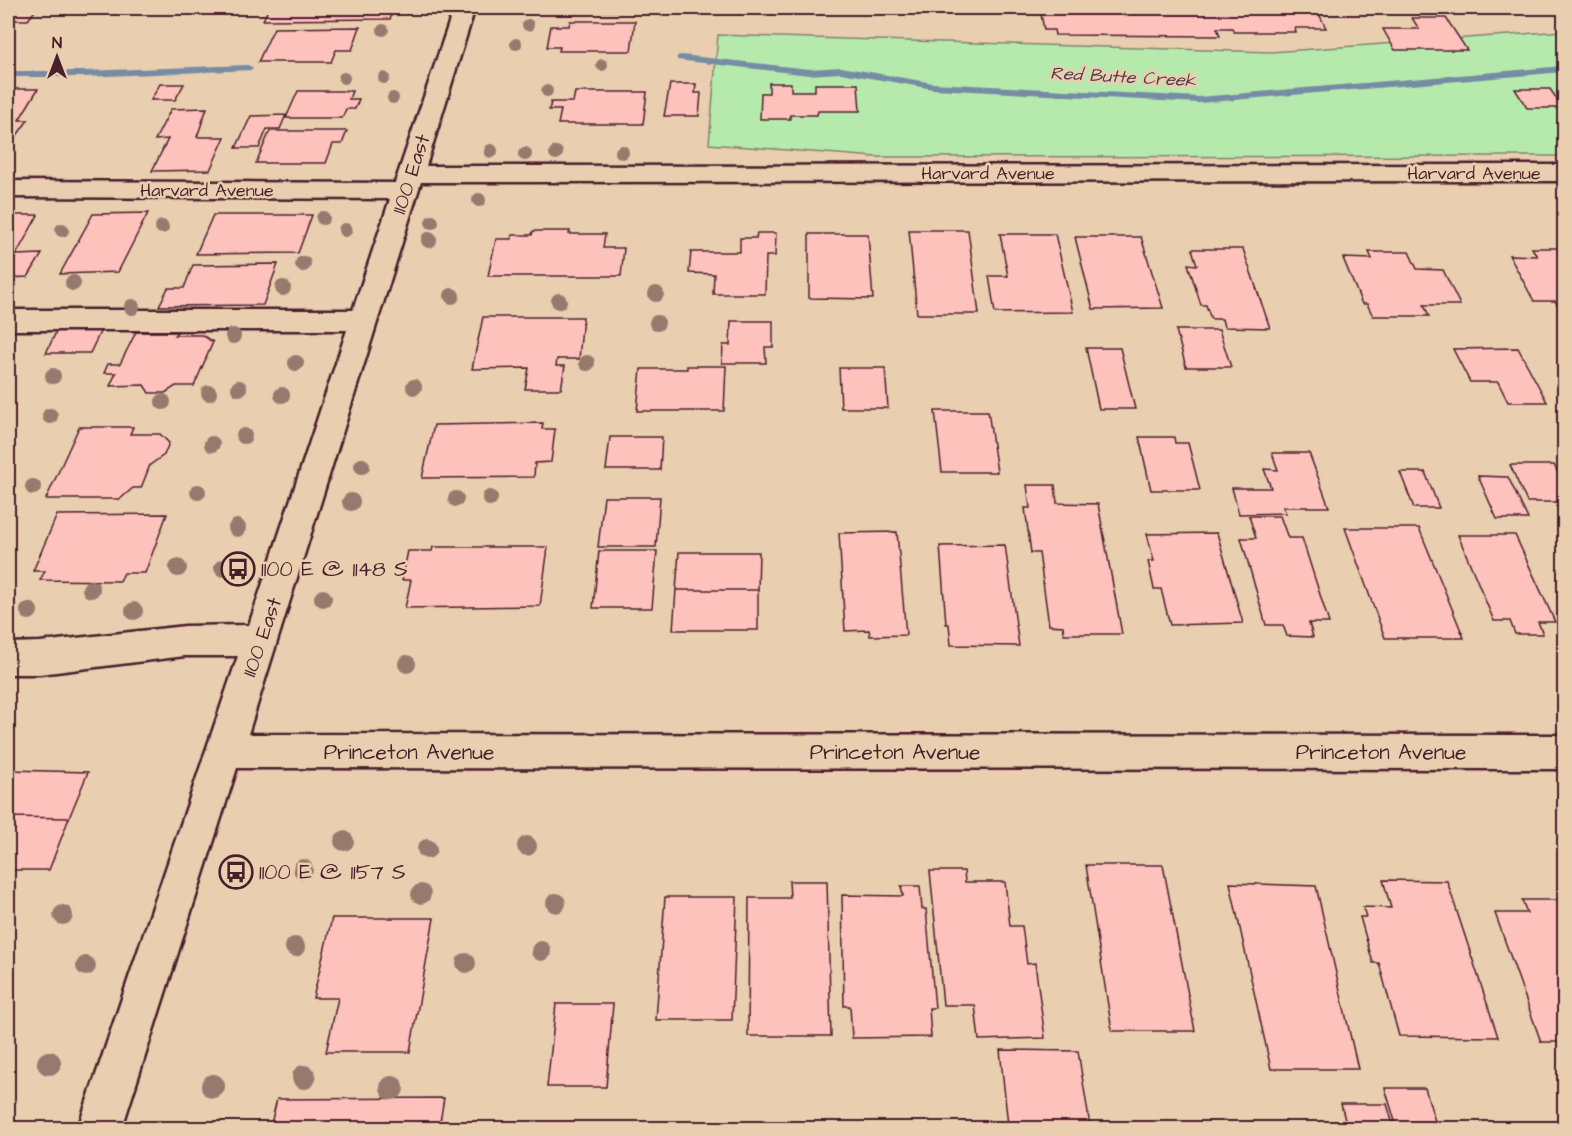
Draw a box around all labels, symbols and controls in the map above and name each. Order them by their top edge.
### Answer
north arrow [27,27,87,87]
text: N [52,32,62,54]
water label: Red Butte Creek [1050,61,1197,93]
street label: 1100 East [384,130,438,218]
street label: Harvard Avenue [921,161,1055,186]
street label: Harvard Avenue [1407,161,1541,186]
street label: Harvard Avenue [140,178,274,203]
bus stop icon: 1100 E @ 1148 S [220,551,256,587]
place label: 1100 E @ 1148 S [261,555,408,584]
street label: 1100 East [235,593,289,681]
street label: Princeton Avenue [324,738,494,767]
street label: Princeton Avenue [810,738,980,767]
street label: Princeton Avenue [1296,738,1466,767]
bus stop icon: 1100 E @ 1157 S [218,854,254,890]
place label: 1100 E @ 1157 S [259,858,406,887]

